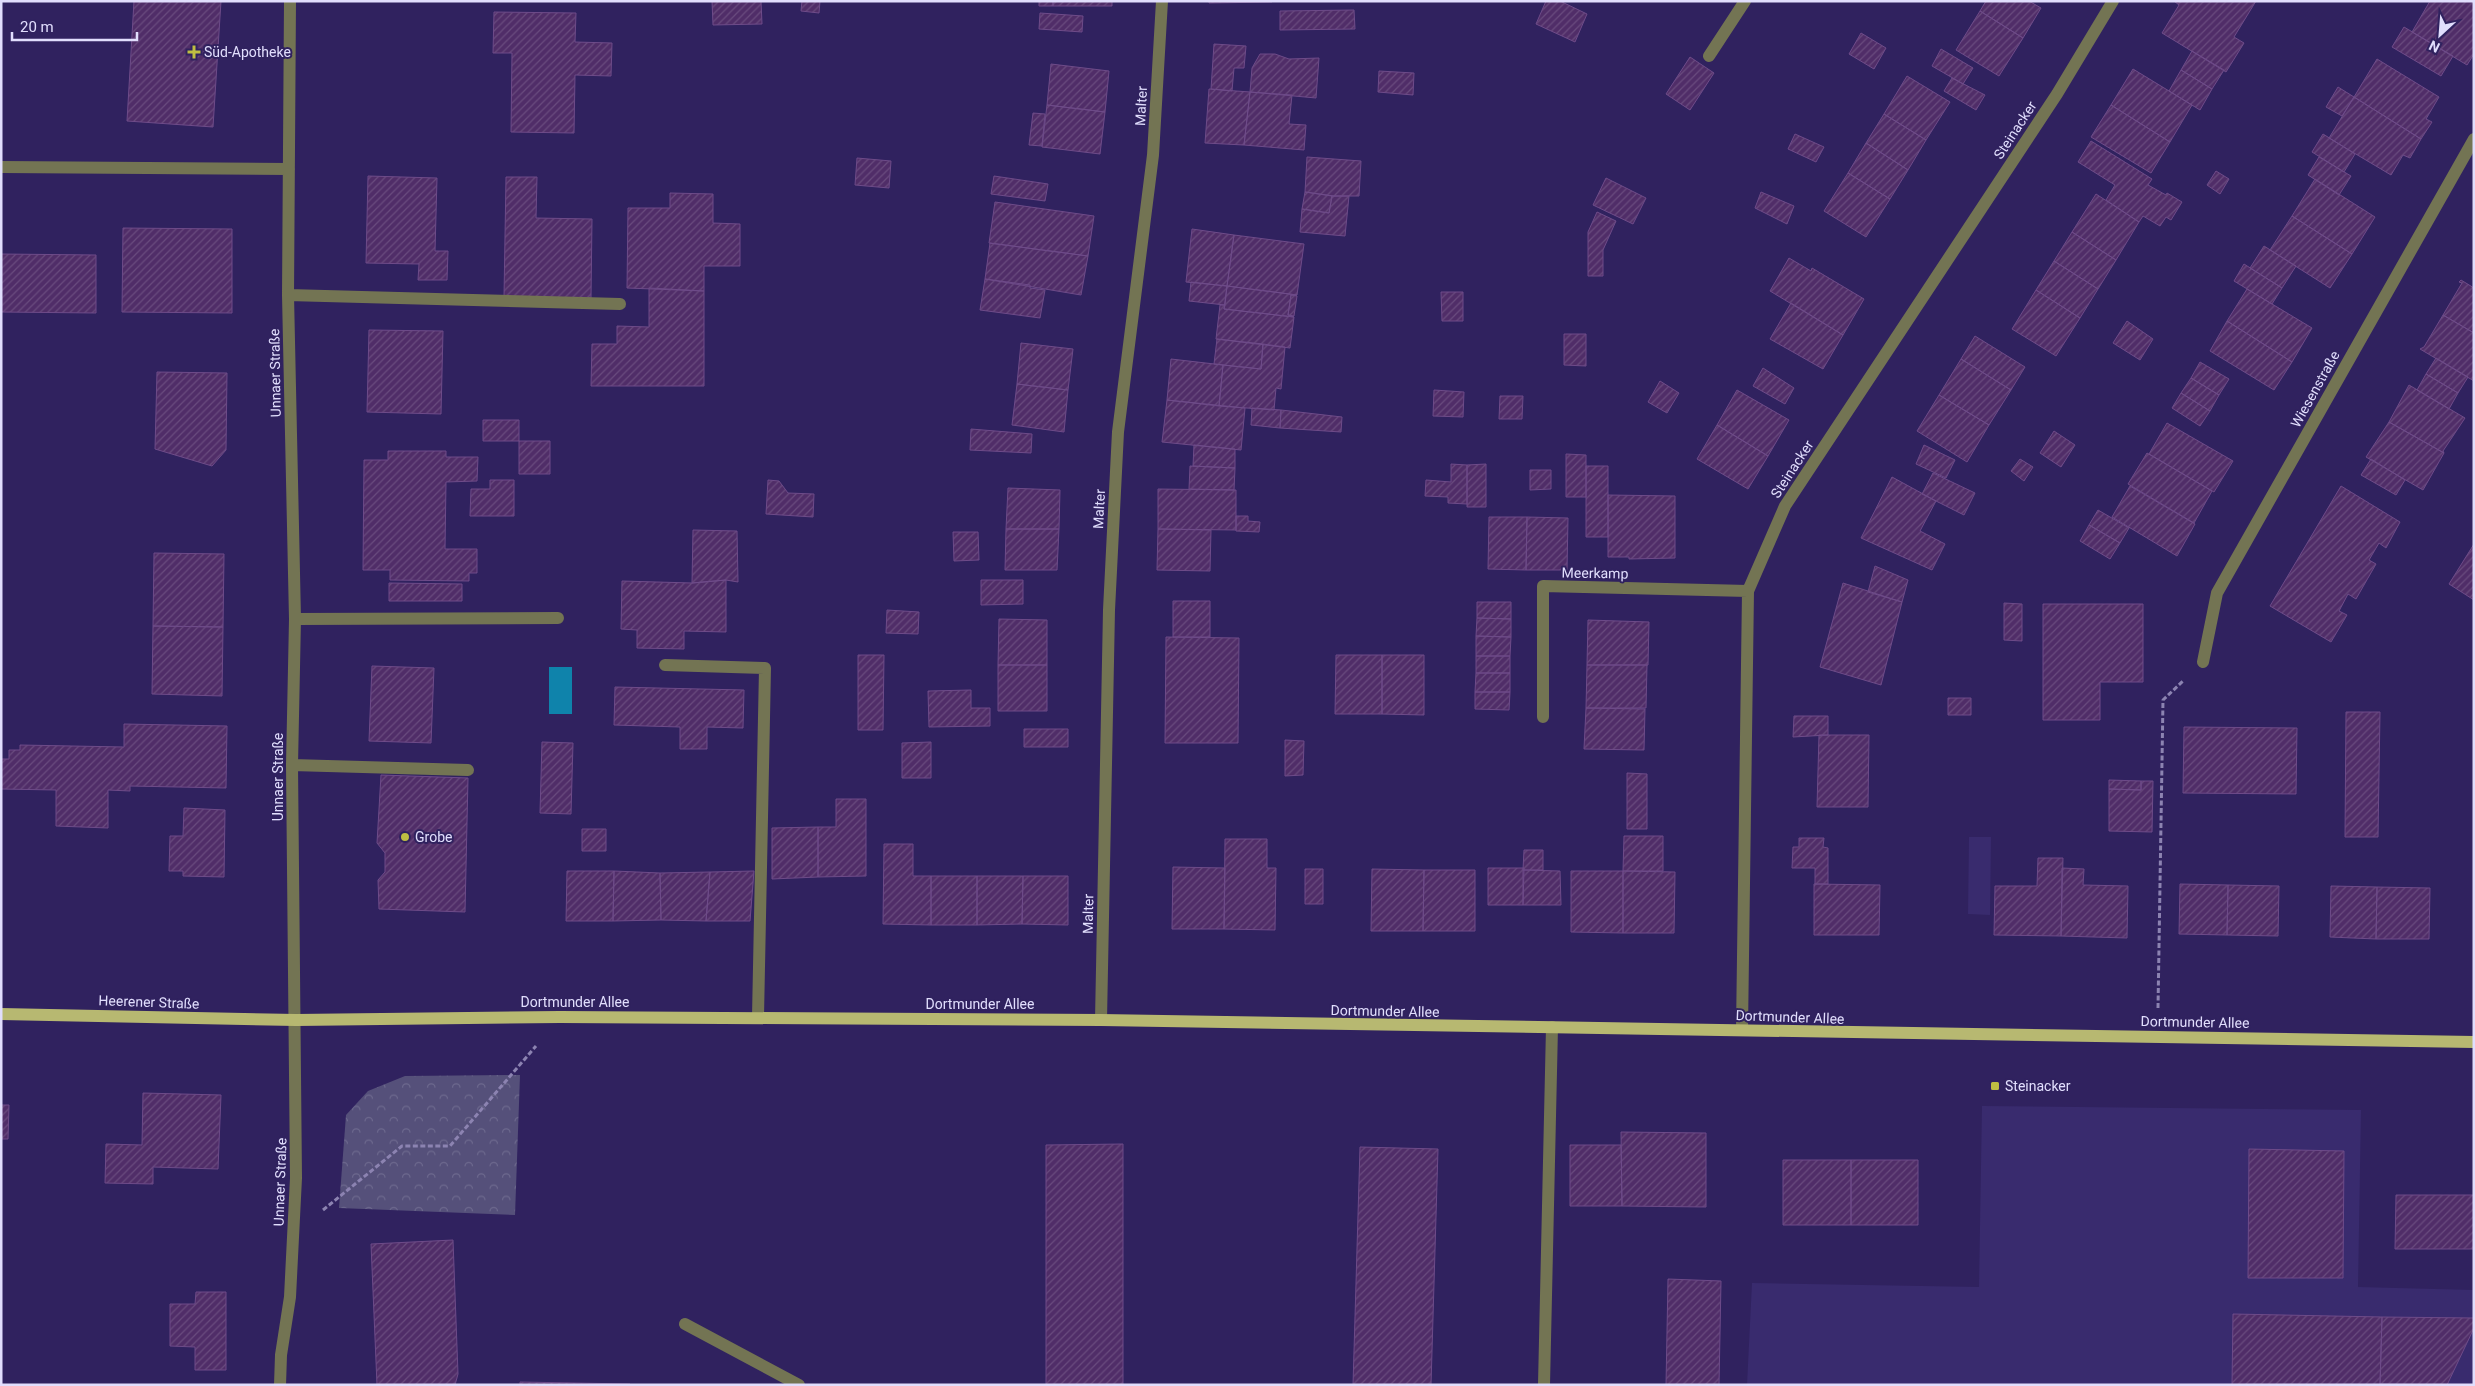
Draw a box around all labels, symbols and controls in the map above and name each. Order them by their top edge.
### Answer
scale bar [12,10,138,42]
north arrow [2415,10,2465,60]
text: 20 m [20,18,54,36]
text: N [2426,37,2442,56]
place label: Süd-Apotheke [204,44,291,60]
marker: Süd-Apotheke [188,46,200,58]
street label: Malter [1132,85,1150,126]
street label: Steinacker [1990,98,2040,162]
street label: Unnaer Straße [266,329,284,417]
street label: Wiesenstraße [2287,348,2343,430]
street label: Steinacker [1767,437,1817,501]
street label: Malter [1090,488,1108,529]
street label: Meerkamp [1562,564,1629,582]
street label: Unnaer Straße [270,733,286,821]
place label: Grobe [415,829,452,845]
marker: Grobe [399,831,411,843]
street label: Malter [1080,894,1096,934]
street label: Heerener Straße [98,992,200,1012]
street label: Dortmunder Allee [521,994,629,1010]
street label: Dortmunder Allee [926,996,1034,1012]
street label: Dortmunder Allee [1330,1002,1440,1020]
street label: Dortmunder Allee [1735,1007,1845,1027]
street label: Dortmunder Allee [2140,1013,2250,1031]
place label: Steinacker [2005,1078,2071,1094]
marker: Steinacker [1989,1080,2001,1092]
street label: Unnaer Straße [270,1137,290,1227]

